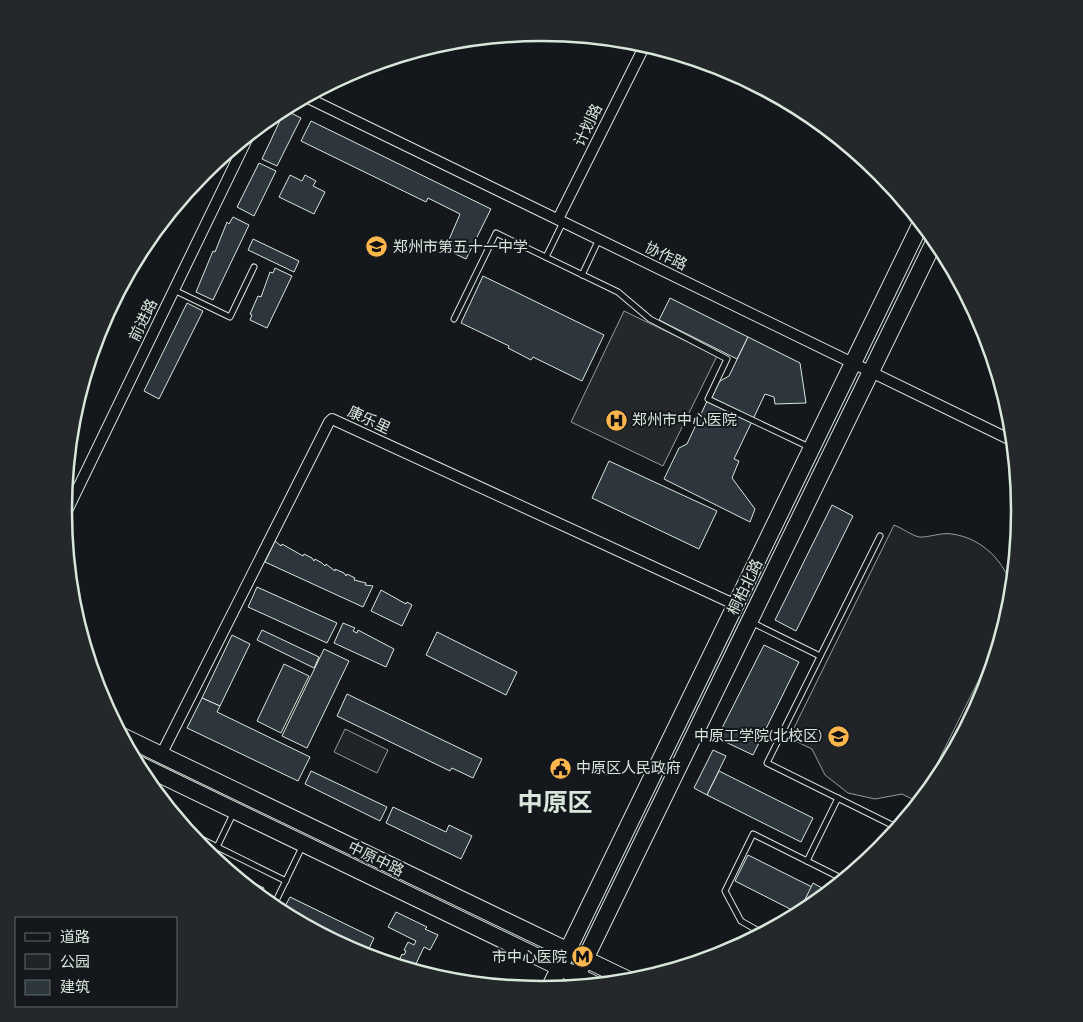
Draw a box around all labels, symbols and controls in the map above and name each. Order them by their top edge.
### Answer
street label: 计划路 [570,101,606,149]
school or university icon: 郑州市第五十一中学 [365,235,389,259]
place label: 郑州市第五十一中学 [393,238,528,256]
street label: 协作路 [642,238,690,274]
street label: 前进路 [125,296,161,344]
street label: 康乐里 [345,402,393,438]
hospital icon: 郑州市中心医院 [604,408,628,432]
place label: 郑州市中心医院 [632,411,737,429]
street label: 桐柏北路 [724,556,766,618]
school or university icon: 中原工学院(北校区) [826,724,850,748]
place label: 中原工学院(北校区) [694,727,822,745]
public building icon: 中原区人民政府 [548,756,572,780]
place label: 中原区人民政府 [576,759,681,777]
district label: 中原区 [517,787,593,817]
street label: 中原中路 [345,838,407,880]
legend [15,917,178,1007]
text: 道路 [60,928,90,946]
metro station icon: 市中心医院 [571,945,595,969]
place label: 市中心医院 [492,948,567,966]
text: 公园 [60,953,90,971]
text: 建筑 [60,978,90,996]

